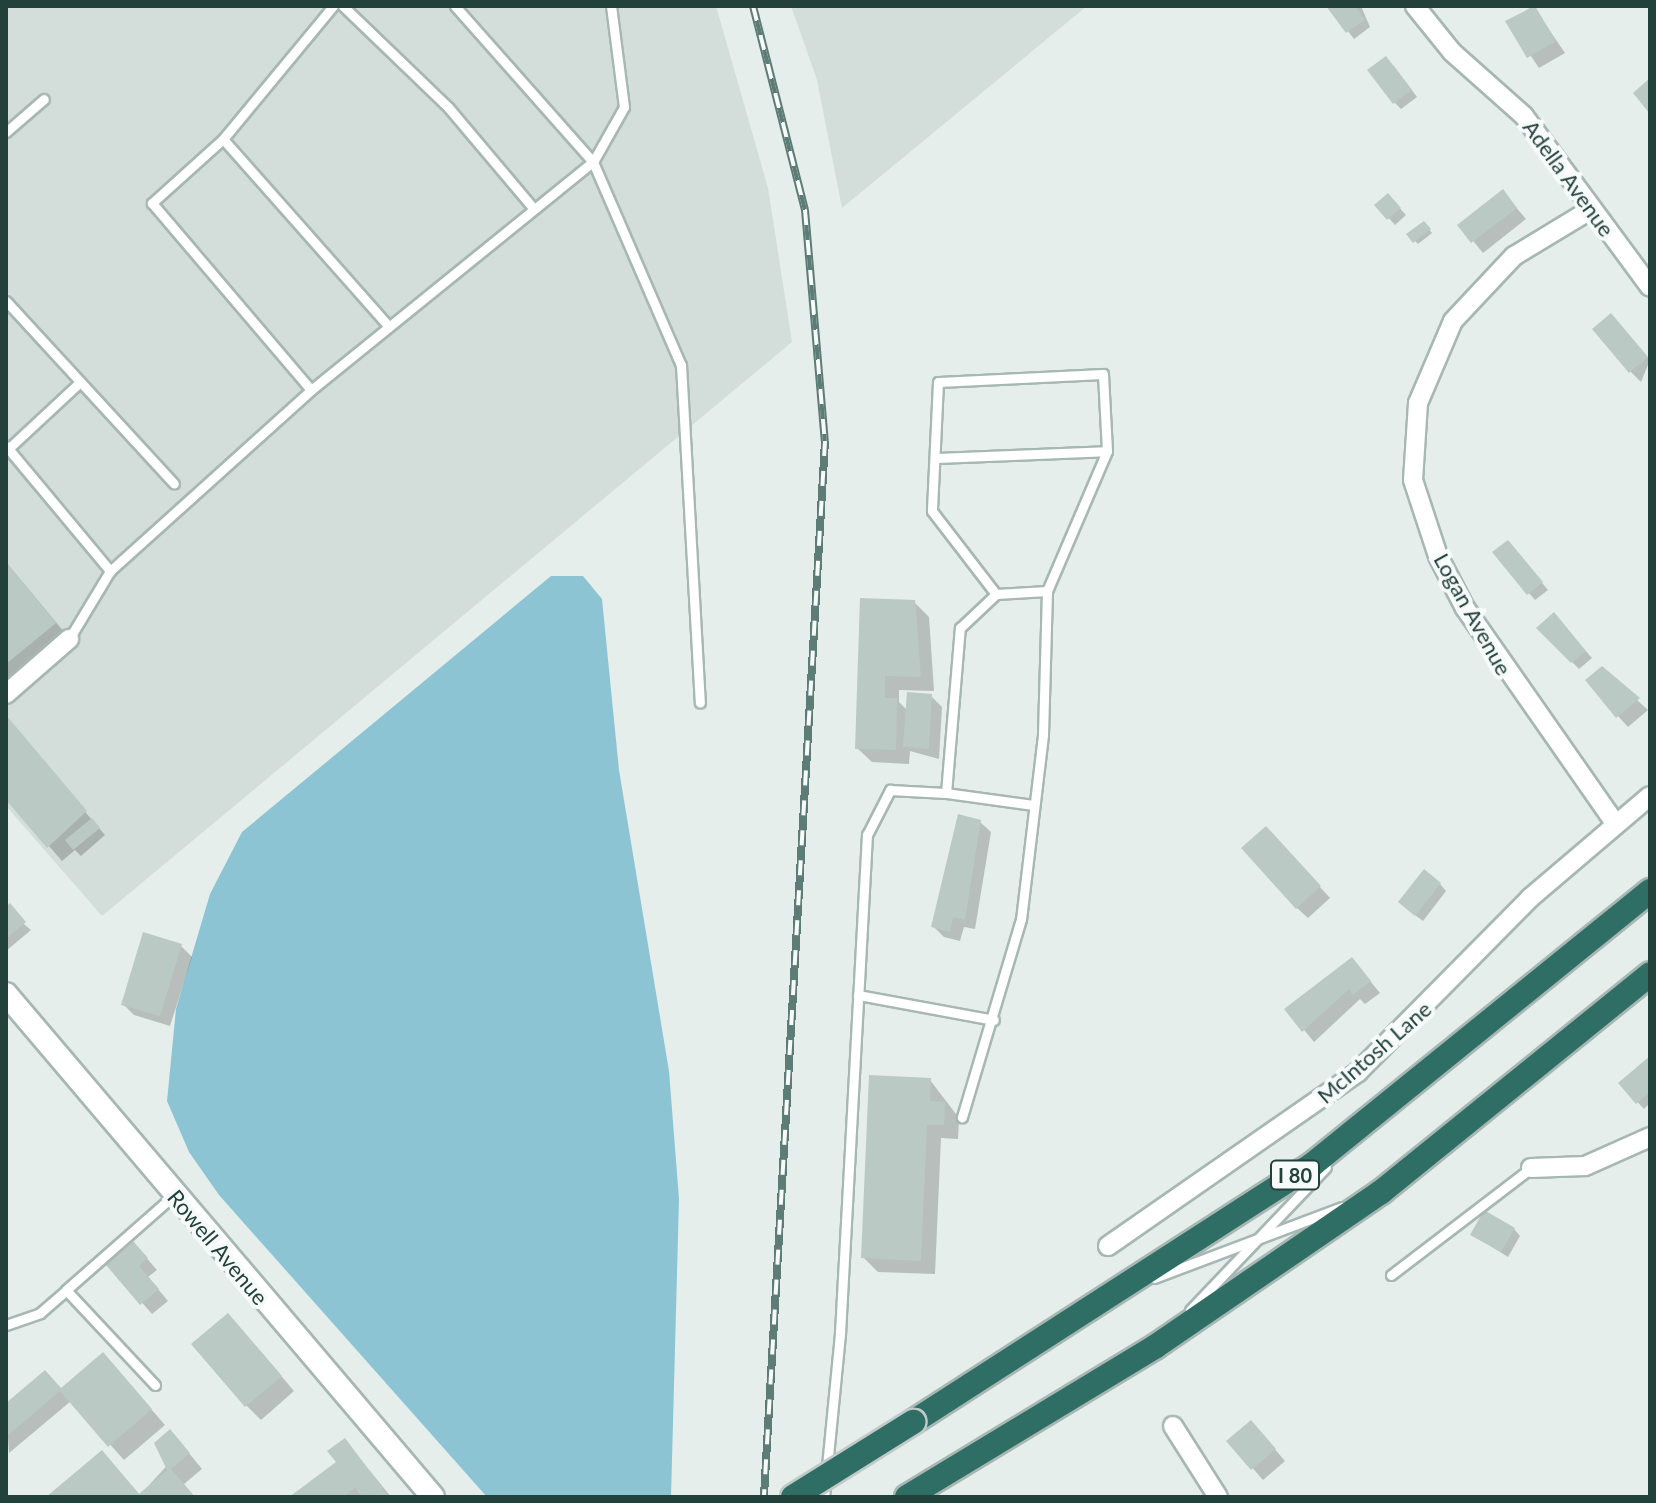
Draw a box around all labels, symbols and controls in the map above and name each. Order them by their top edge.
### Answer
street label: Adella Avenue [1518,114,1620,242]
street label: Logan Avenue [1428,548,1518,680]
street label: McIntosh Lane [1312,995,1436,1109]
road number: I 80 [1269,1159,1321,1191]
street label: Rowell Avenue [162,1184,274,1310]

